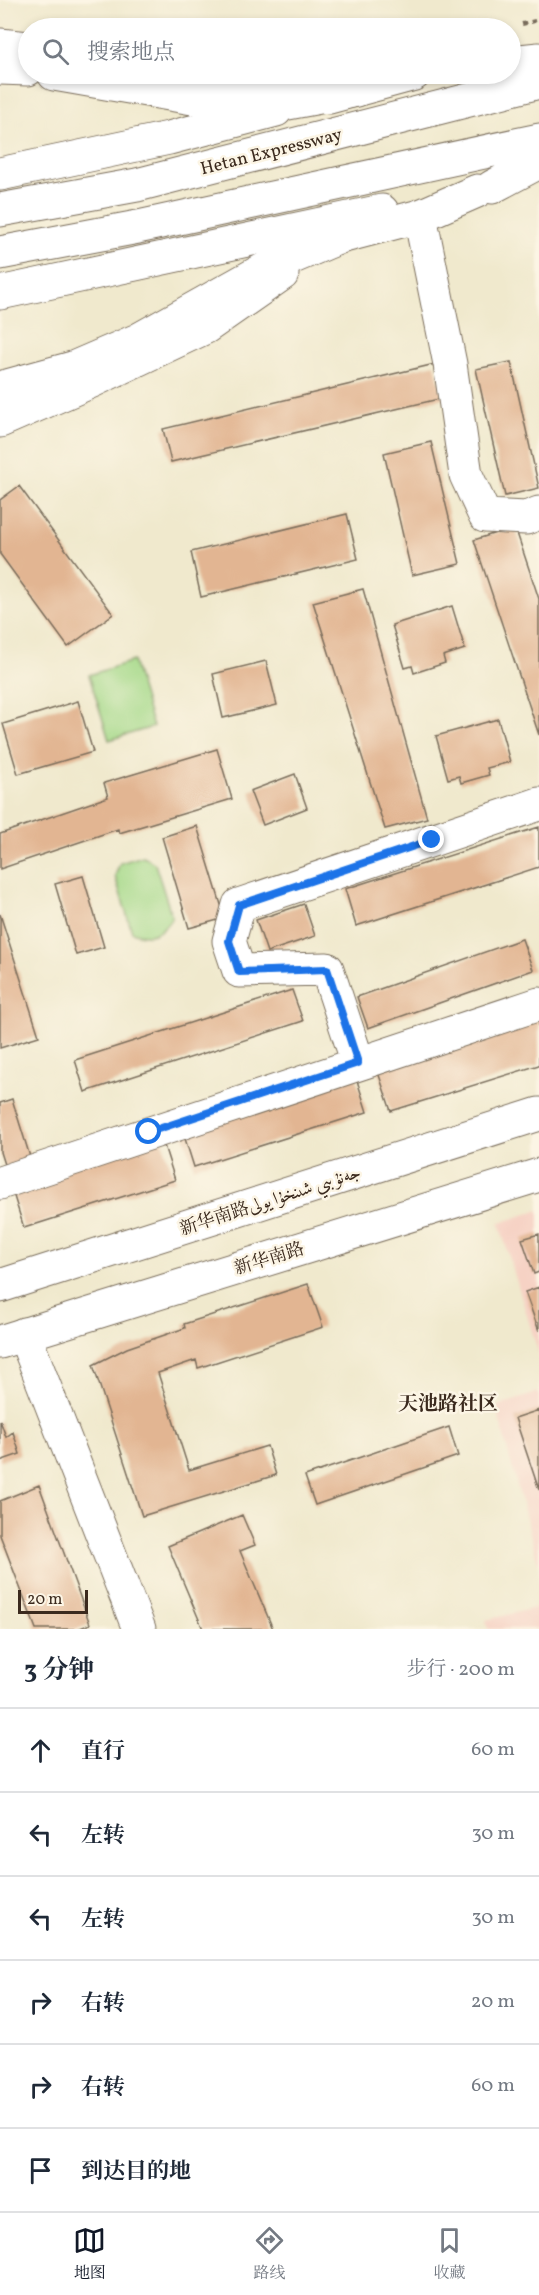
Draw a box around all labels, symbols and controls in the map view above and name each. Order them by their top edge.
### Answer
search box [18,18,521,84]
icon: search [39,35,72,68]
text: 搜索地点 [87,38,175,69]
street label: Hetan Expressway [198,123,345,182]
route end [418,826,444,852]
route start [135,1118,161,1144]
street label: 新华南路جەنۇبىي شىنخۇا يولى [177,1160,365,1244]
street label: 新华南路 [231,1237,308,1282]
district label: 天池路社区 [398,1391,498,1419]
scale bar [18,1587,88,1614]
text: 20 m [27,1589,62,1611]
text: 3 分钟 [24,1653,94,1689]
text: 步行 · 200 m [406,1656,515,1684]
icon: ahead [24,1734,57,1767]
text: 60 m [471,1736,515,1764]
text: 直行 [81,1737,125,1768]
icon: left [24,1818,57,1851]
text: 30 m [471,1820,515,1848]
text: 左转 [81,1821,125,1852]
icon: left [24,1902,57,1935]
text: 30 m [471,1904,515,1932]
text: 左转 [81,1905,125,1936]
icon: right [24,1986,57,2019]
text: 20 m [471,1988,515,2016]
text: 右转 [81,1989,125,2020]
icon: right [24,2070,57,2103]
text: 60 m [471,2072,515,2100]
text: 右转 [81,2073,125,2104]
icon: arrive [24,2154,57,2187]
text: 到达目的地 [81,2157,191,2188]
tab: 地图 [73,2224,106,2285]
tab: 路线 [253,2224,286,2285]
tab: 收藏 [433,2224,466,2285]

